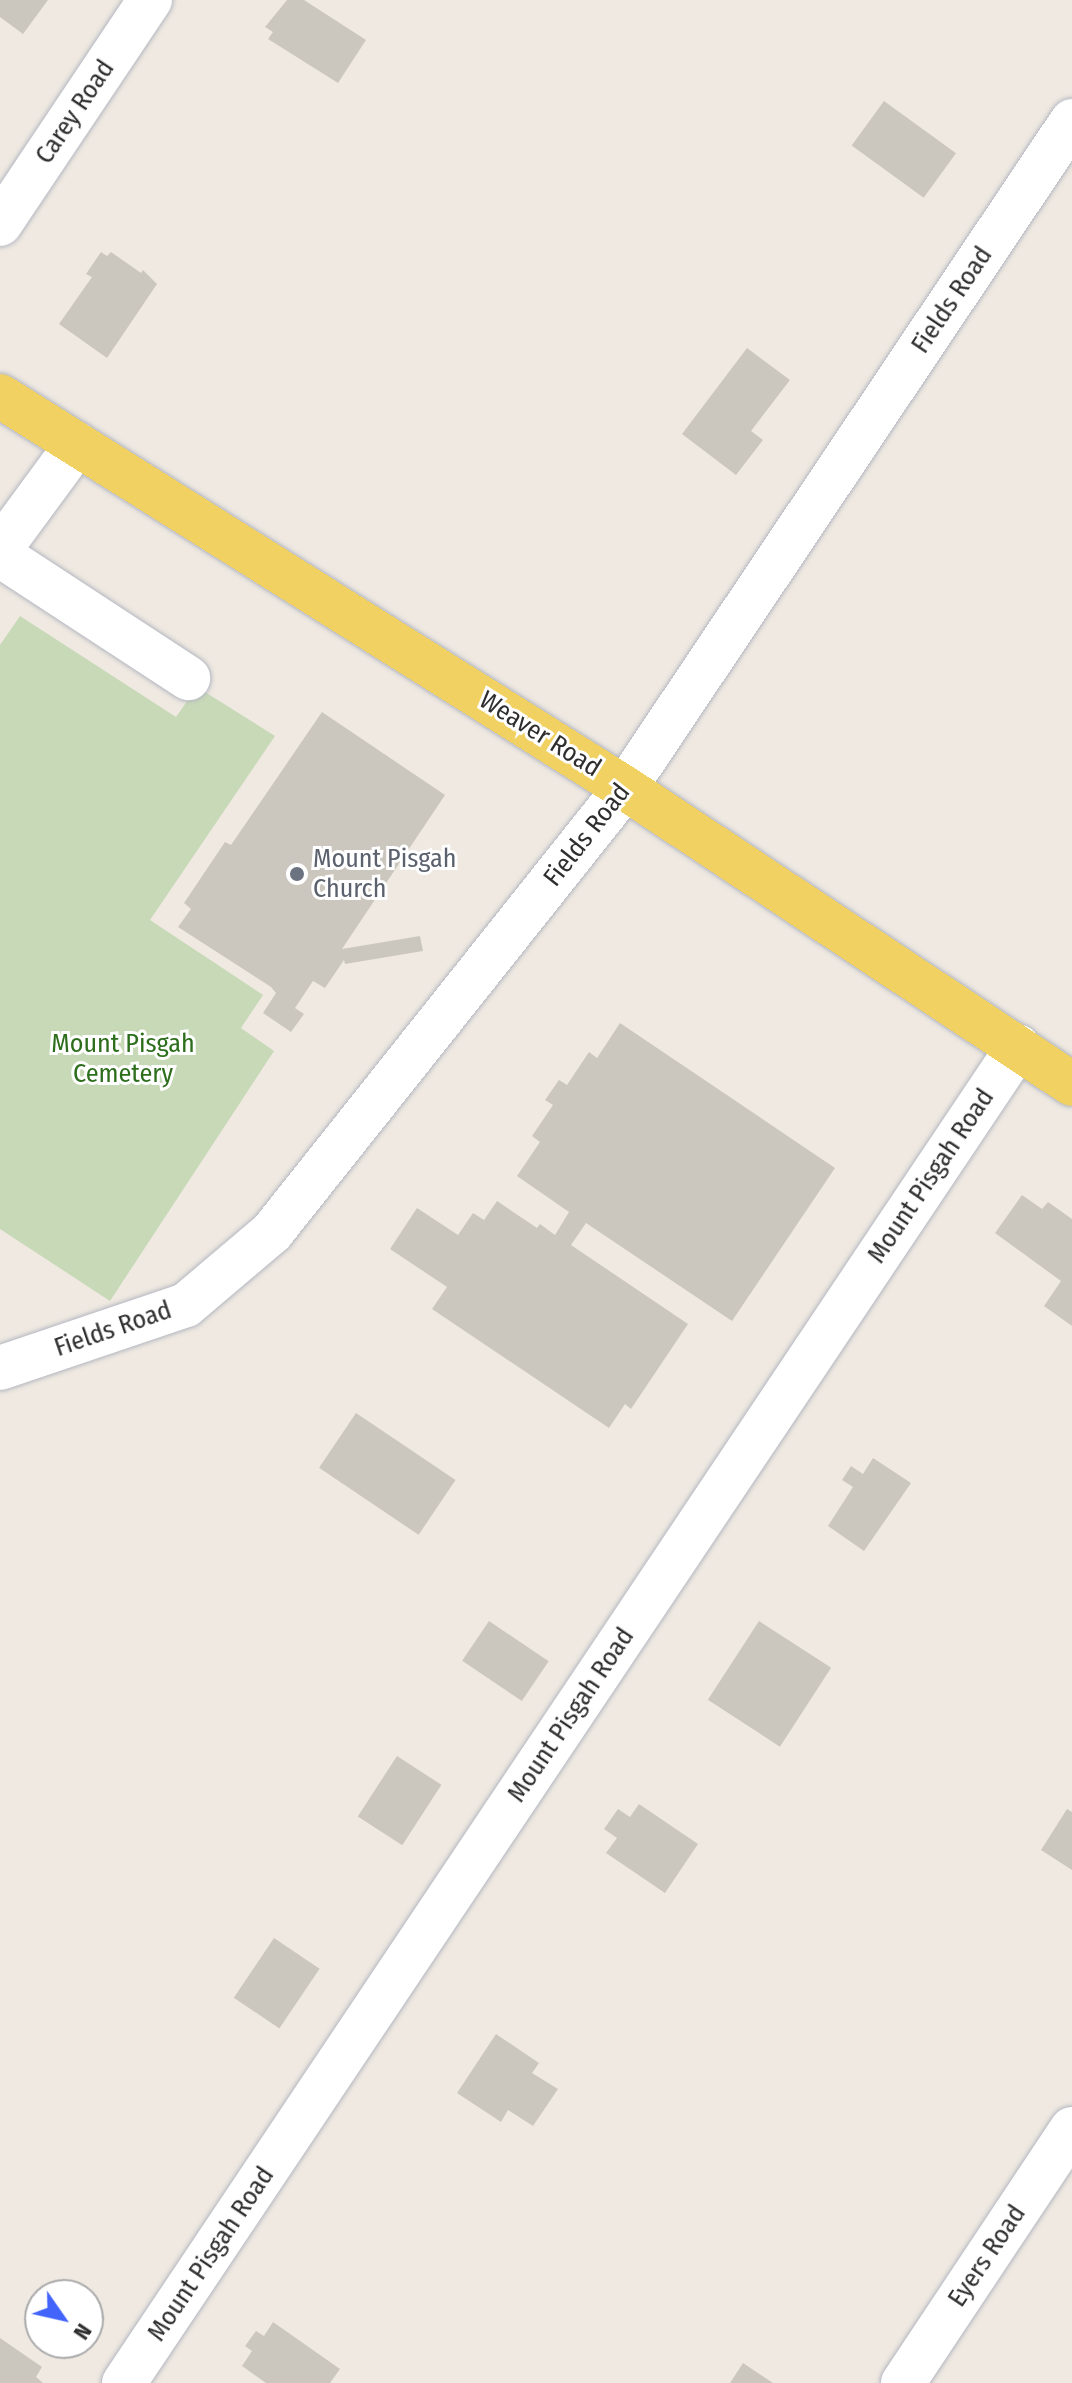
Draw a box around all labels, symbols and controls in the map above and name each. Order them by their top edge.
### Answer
street label: Carey Road [29,54,121,170]
street label: Fields Road [905,241,999,359]
street label: Weaver Road [473,684,607,784]
street label: Fields Road [537,777,637,893]
place label: Mount Pisgah Church [313,843,456,904]
marker: Mount Pisgah Church [288,865,306,883]
park label: Mount Pisgah Cemetery [51,1028,195,1090]
street label: Mount Pisgah Road [861,1083,1001,1269]
street label: Fields Road [50,1294,176,1364]
street label: Mount Pisgah Road [501,1622,641,1808]
street label: Mount Pisgah Road [141,2161,281,2347]
street label: Eyers Road [942,2199,1032,2313]
north arrow [24,2279,104,2359]
text: N [68,2319,98,2345]

